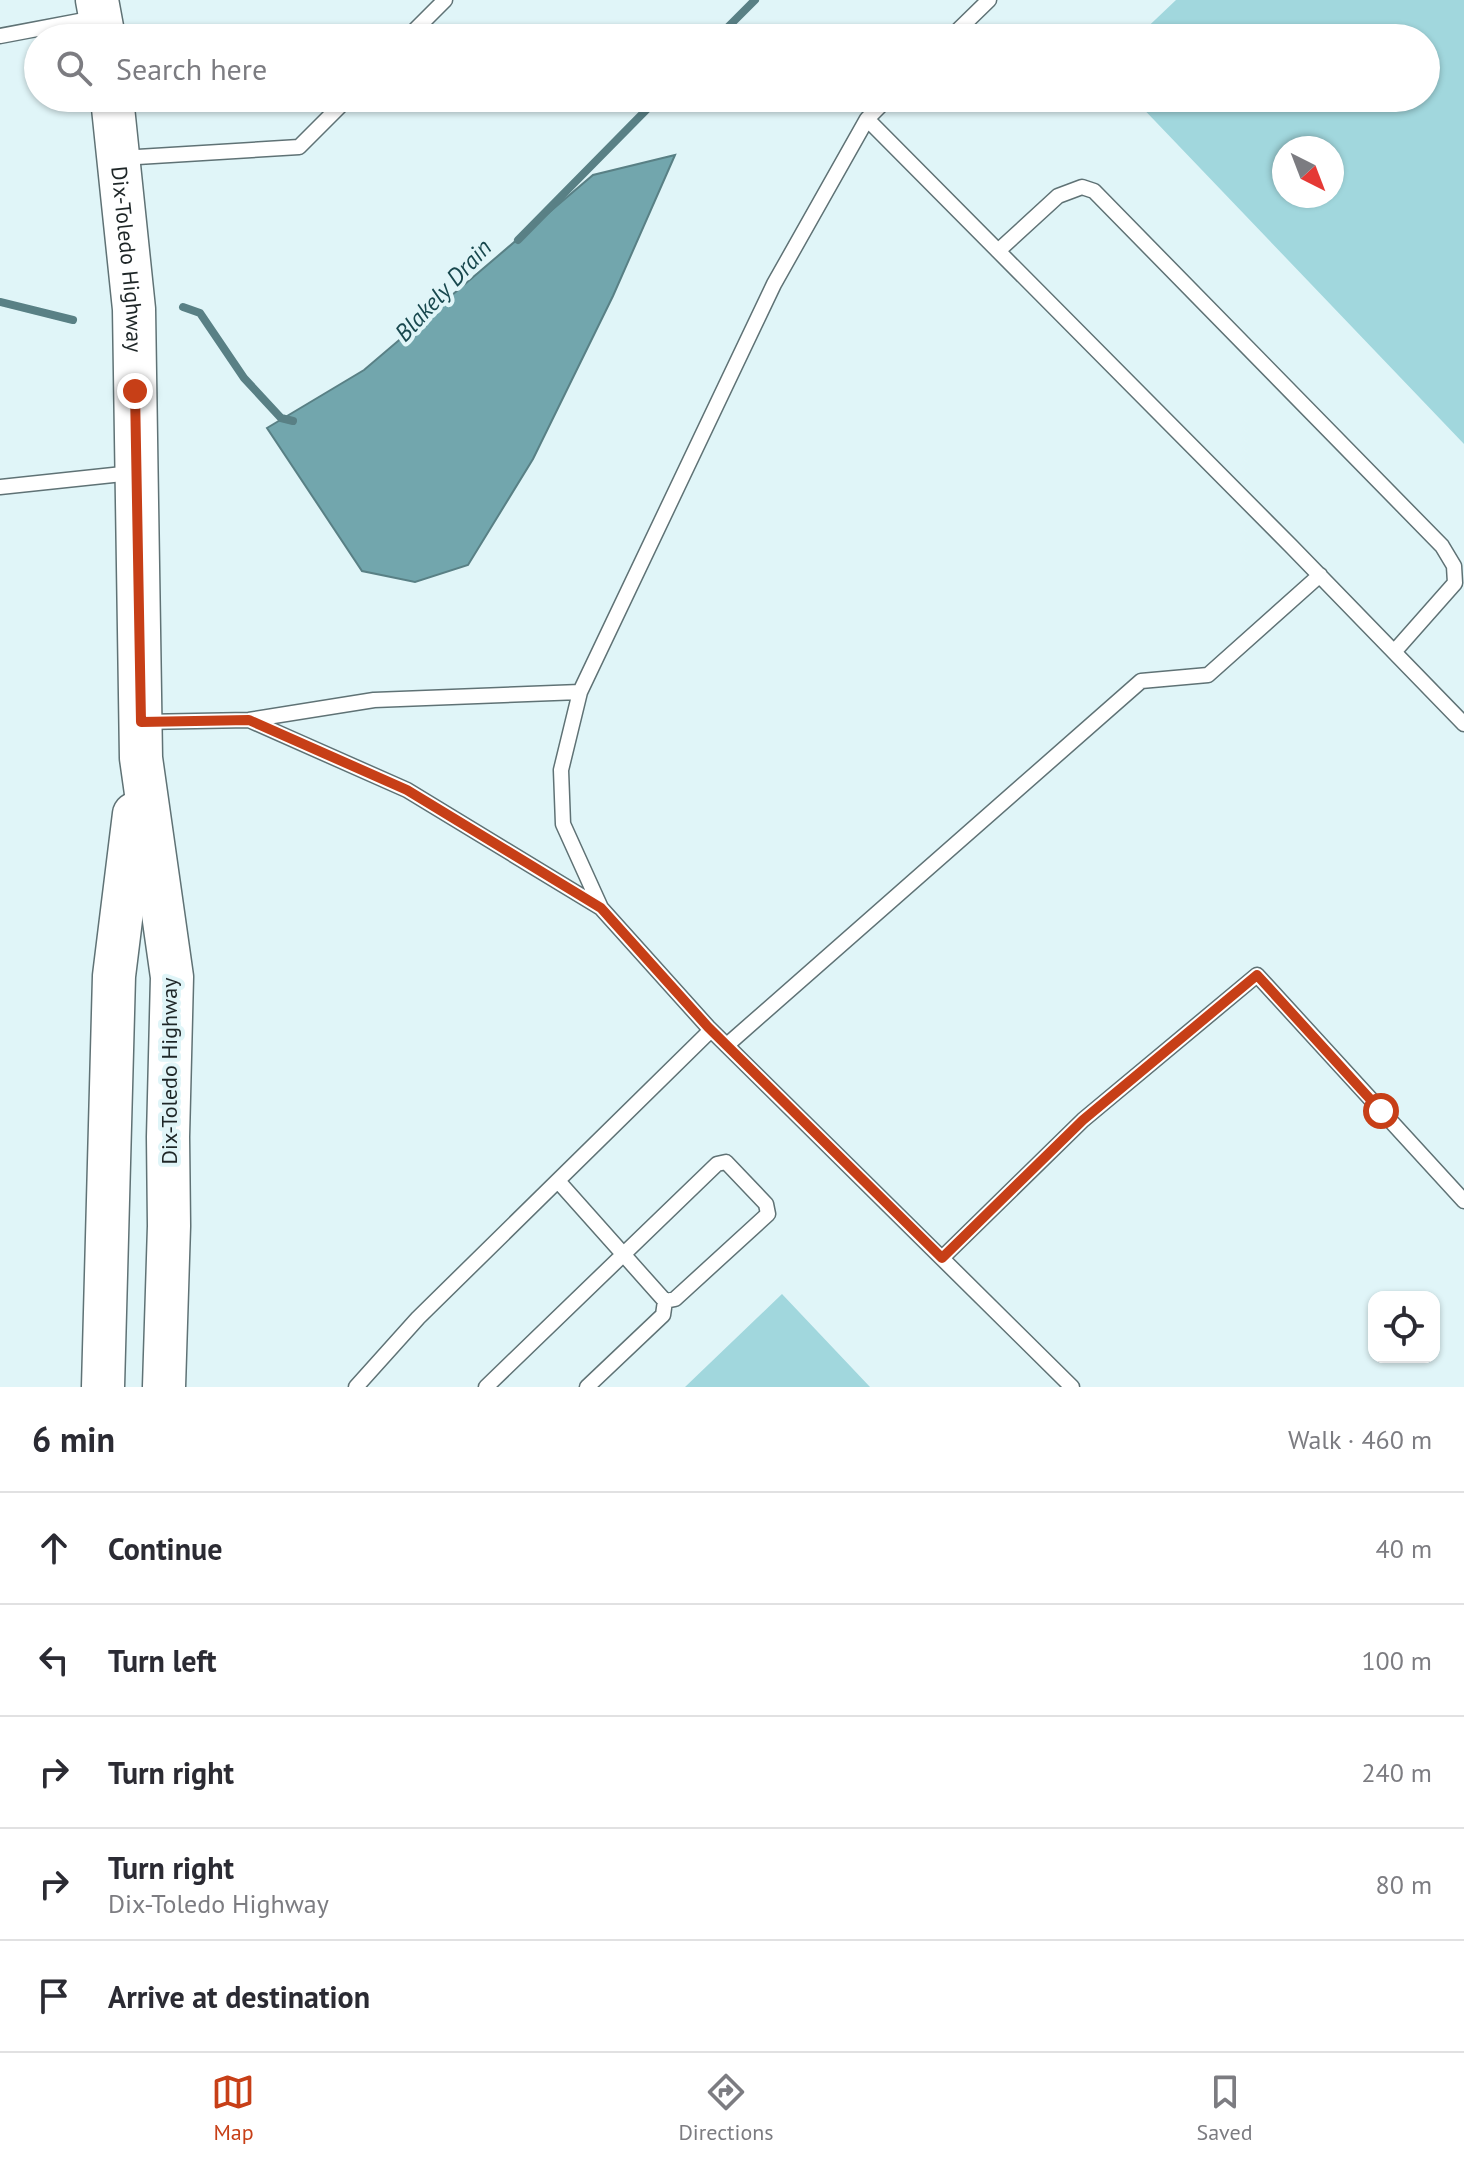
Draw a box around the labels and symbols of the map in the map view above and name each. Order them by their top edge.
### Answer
north arrow [1272,136,1344,208]
street label: Dix-Toledo Highway [105,165,149,353]
water label: Blakely Drain [388,232,498,348]
route end [117,373,153,409]
street label: Dix-Toledo Highway [155,977,183,1164]
route start [1363,1093,1399,1129]

